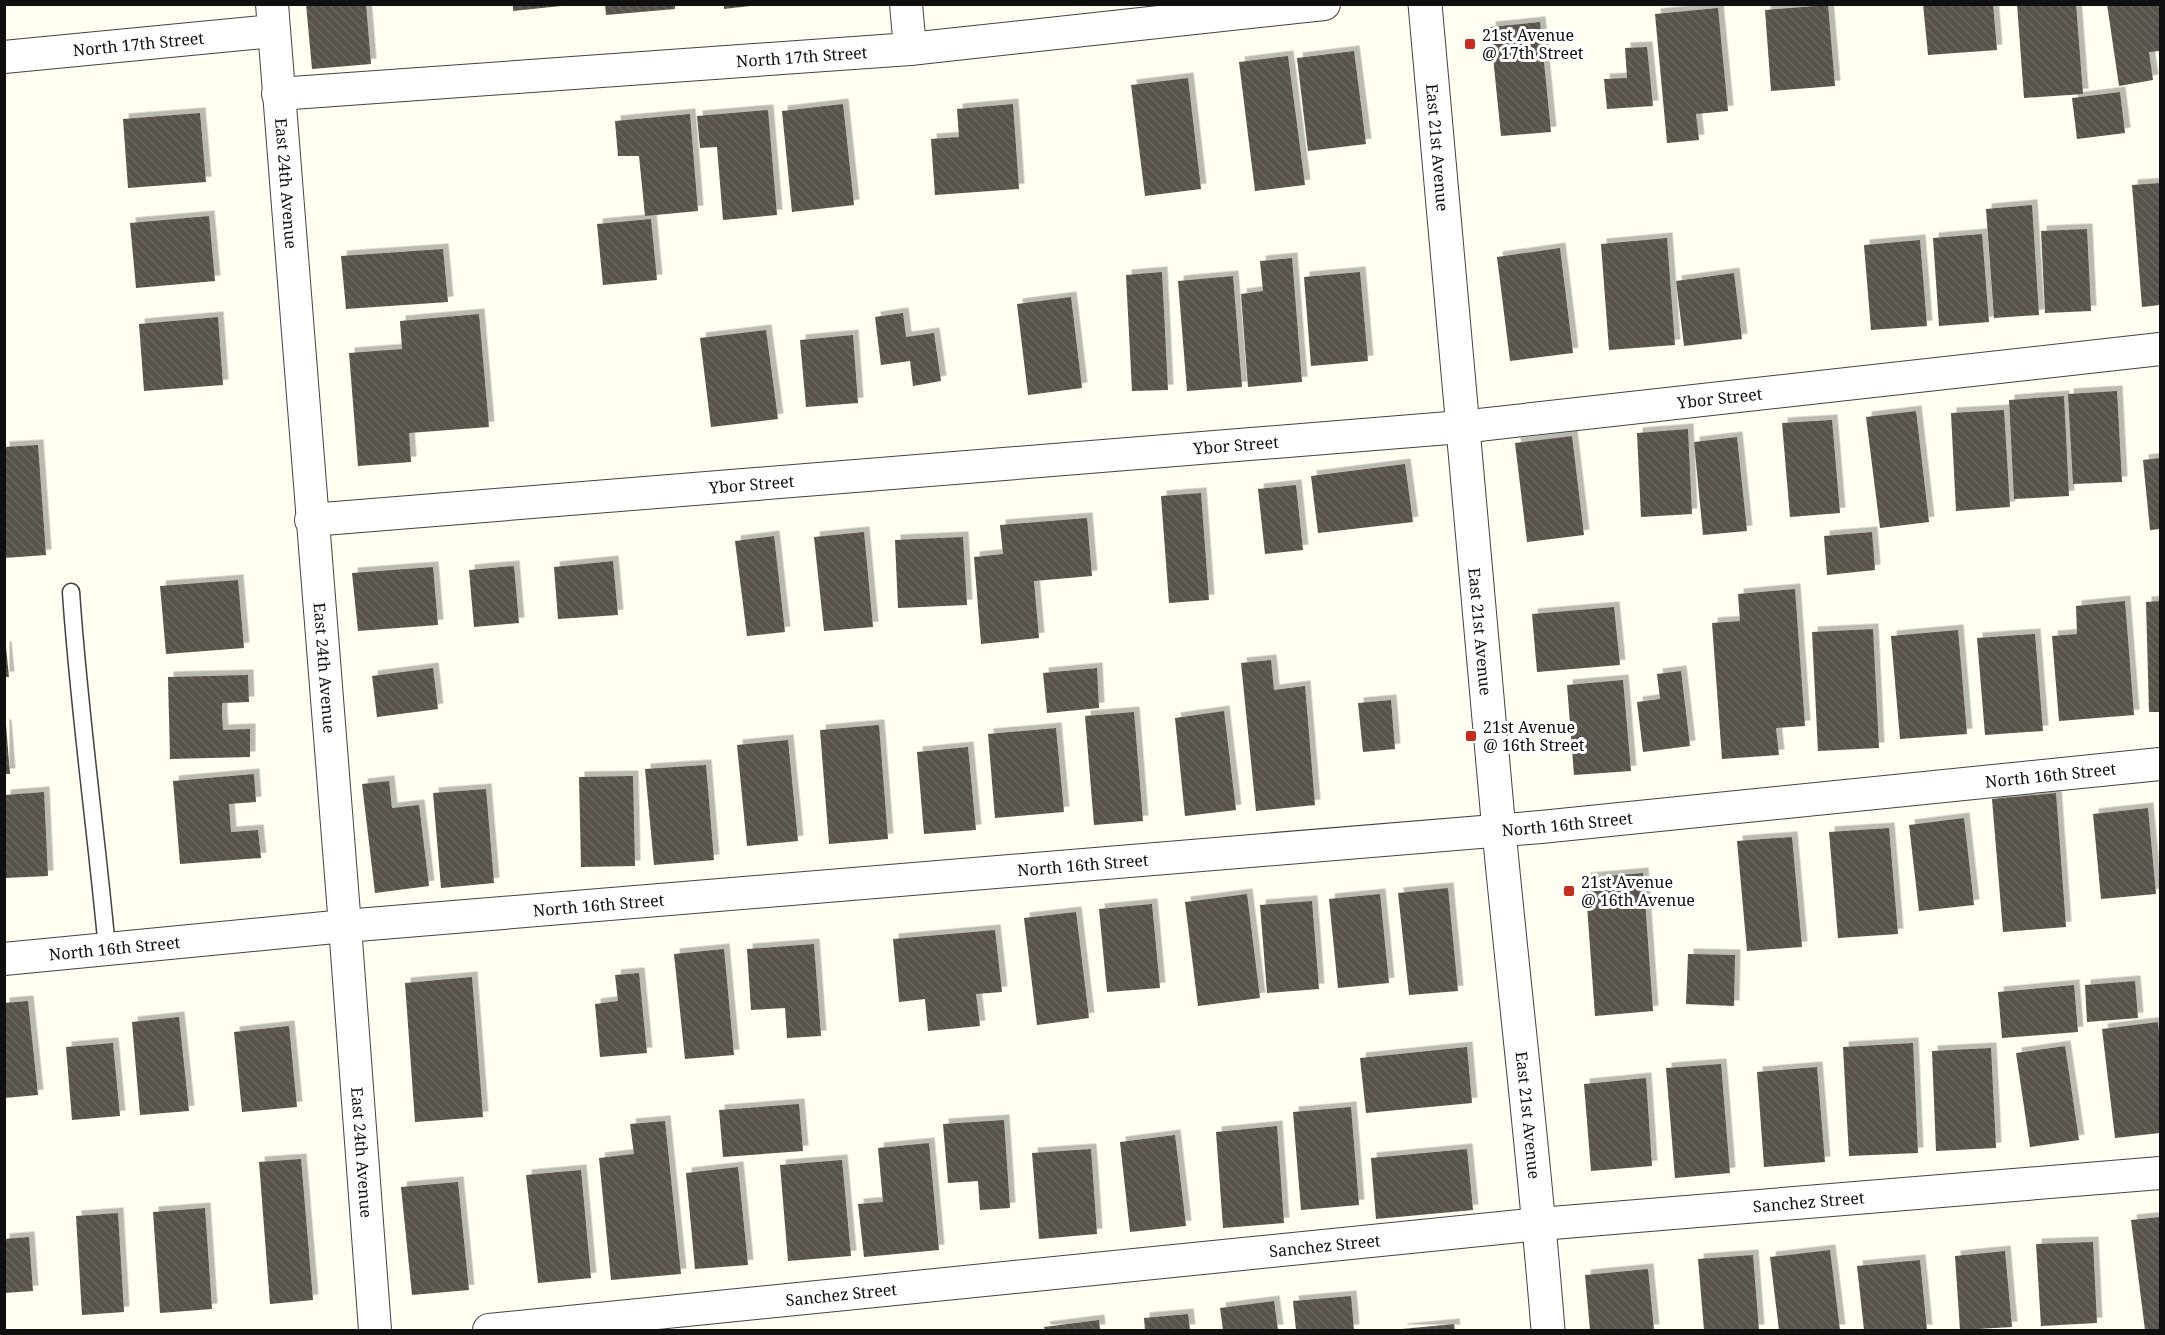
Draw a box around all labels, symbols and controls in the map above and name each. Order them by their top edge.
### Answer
place label: 21st Avenue @ 17th Street [1482,24,1584,64]
street label: North 17th Street [72,27,205,61]
marker: 21st Avenue @ 17th Street [1463,37,1477,51]
street label: North 17th Street [735,41,868,72]
street label: East 21st Avenue [1421,83,1454,212]
street label: East 24th Avenue [270,117,302,250]
street label: Ybor Street [1675,382,1764,414]
street label: Ybor Street [1192,431,1280,460]
street label: Ybor Street [707,470,795,499]
street label: East 21st Avenue [1463,567,1497,696]
street label: East 24th Avenue [308,602,341,734]
place label: 21st Avenue @ 16th Street [1483,716,1585,756]
marker: 21st Avenue @ 16th Street [1464,729,1478,743]
street label: North 16th Street [1984,757,2118,793]
street label: North 16th Street [1501,807,1634,841]
street label: North 16th Street [1016,849,1150,881]
place label: 21st Avenue @ 16th Avenue [1581,871,1695,911]
marker: 21st Avenue @ 16th Avenue [1562,884,1576,898]
street label: North 16th Street [532,889,665,921]
street label: North 16th Street [48,931,181,966]
street label: East 21st Avenue [1511,1050,1546,1180]
street label: East 24th Avenue [346,1086,378,1219]
street label: Sanchez Street [1752,1186,1866,1217]
street label: Sanchez Street [1268,1229,1382,1262]
street label: Sanchez Street [785,1278,898,1311]

